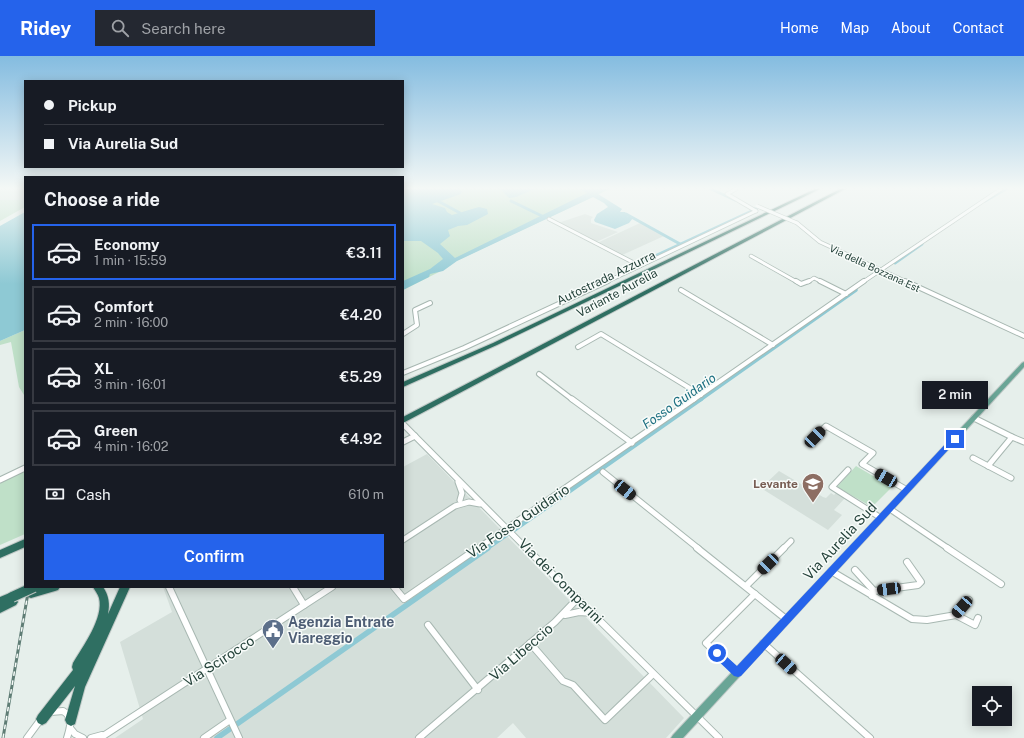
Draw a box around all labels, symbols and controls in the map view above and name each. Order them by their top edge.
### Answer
search box [95,10,375,46]
text: Ridey [20,17,71,39]
icon: search [109,17,131,39]
text: Search here [141,20,225,37]
text: Home [780,20,819,36]
text: Map [841,20,869,36]
text: About [891,20,931,36]
text: Contact [953,20,1004,36]
text: Pickup [68,97,117,114]
text: Via Aurelia Sud [68,135,178,152]
text: Choose a ride [44,189,160,210]
icon: car [46,234,82,270]
text: Economy [94,236,159,253]
street label: Via della Bozzana Est [828,242,922,294]
text: €3.11 [347,244,382,261]
street label: Autostrada Azzurra [554,248,658,308]
text: 1 min · 15:59 [94,253,167,268]
street label: Variante Aurelia [574,266,660,320]
icon: car [46,296,82,332]
text: Comfort [94,298,154,315]
text: €4.20 [340,306,382,323]
text: 2 min · 16:00 [94,315,168,330]
icon: car [46,358,82,394]
text: XL [94,360,113,377]
text: €5.29 [340,368,382,385]
water label: Fosso Guidario [639,370,719,432]
text: 3 min · 16:01 [94,377,166,392]
callout: 2 min [922,381,988,409]
text: 2 min [938,387,972,402]
icon: car [46,420,82,456]
text: Green [94,422,138,439]
car [802,424,828,450]
text: €4.92 [340,430,382,447]
route end [946,430,964,448]
text: 4 min · 16:02 [94,439,169,454]
car [873,467,899,489]
school or university icon: Levante [800,471,826,504]
place label: Levante [753,477,798,491]
car [612,478,638,502]
street label: Via Fosso Guidario [464,481,572,561]
icon: cash [44,483,66,505]
text: Cash [76,486,111,503]
text: 610 m [348,487,384,502]
street label: Via Aurelia Sud [800,499,880,583]
button: Confirm [44,534,384,580]
street label: Via dei Comparini [515,535,607,627]
car [755,551,781,577]
car [876,582,902,596]
car [950,594,974,620]
place label: Agenzia Entrate Viareggio [288,614,394,646]
public building icon: Agenzia Entrate Viareggio [260,617,286,650]
street label: Via Libeccio [486,620,556,684]
street label: Via Scirocco [181,632,257,690]
route start [708,644,726,662]
car [773,652,799,676]
map controls [972,686,1012,726]
button: locate [972,686,1012,726]

